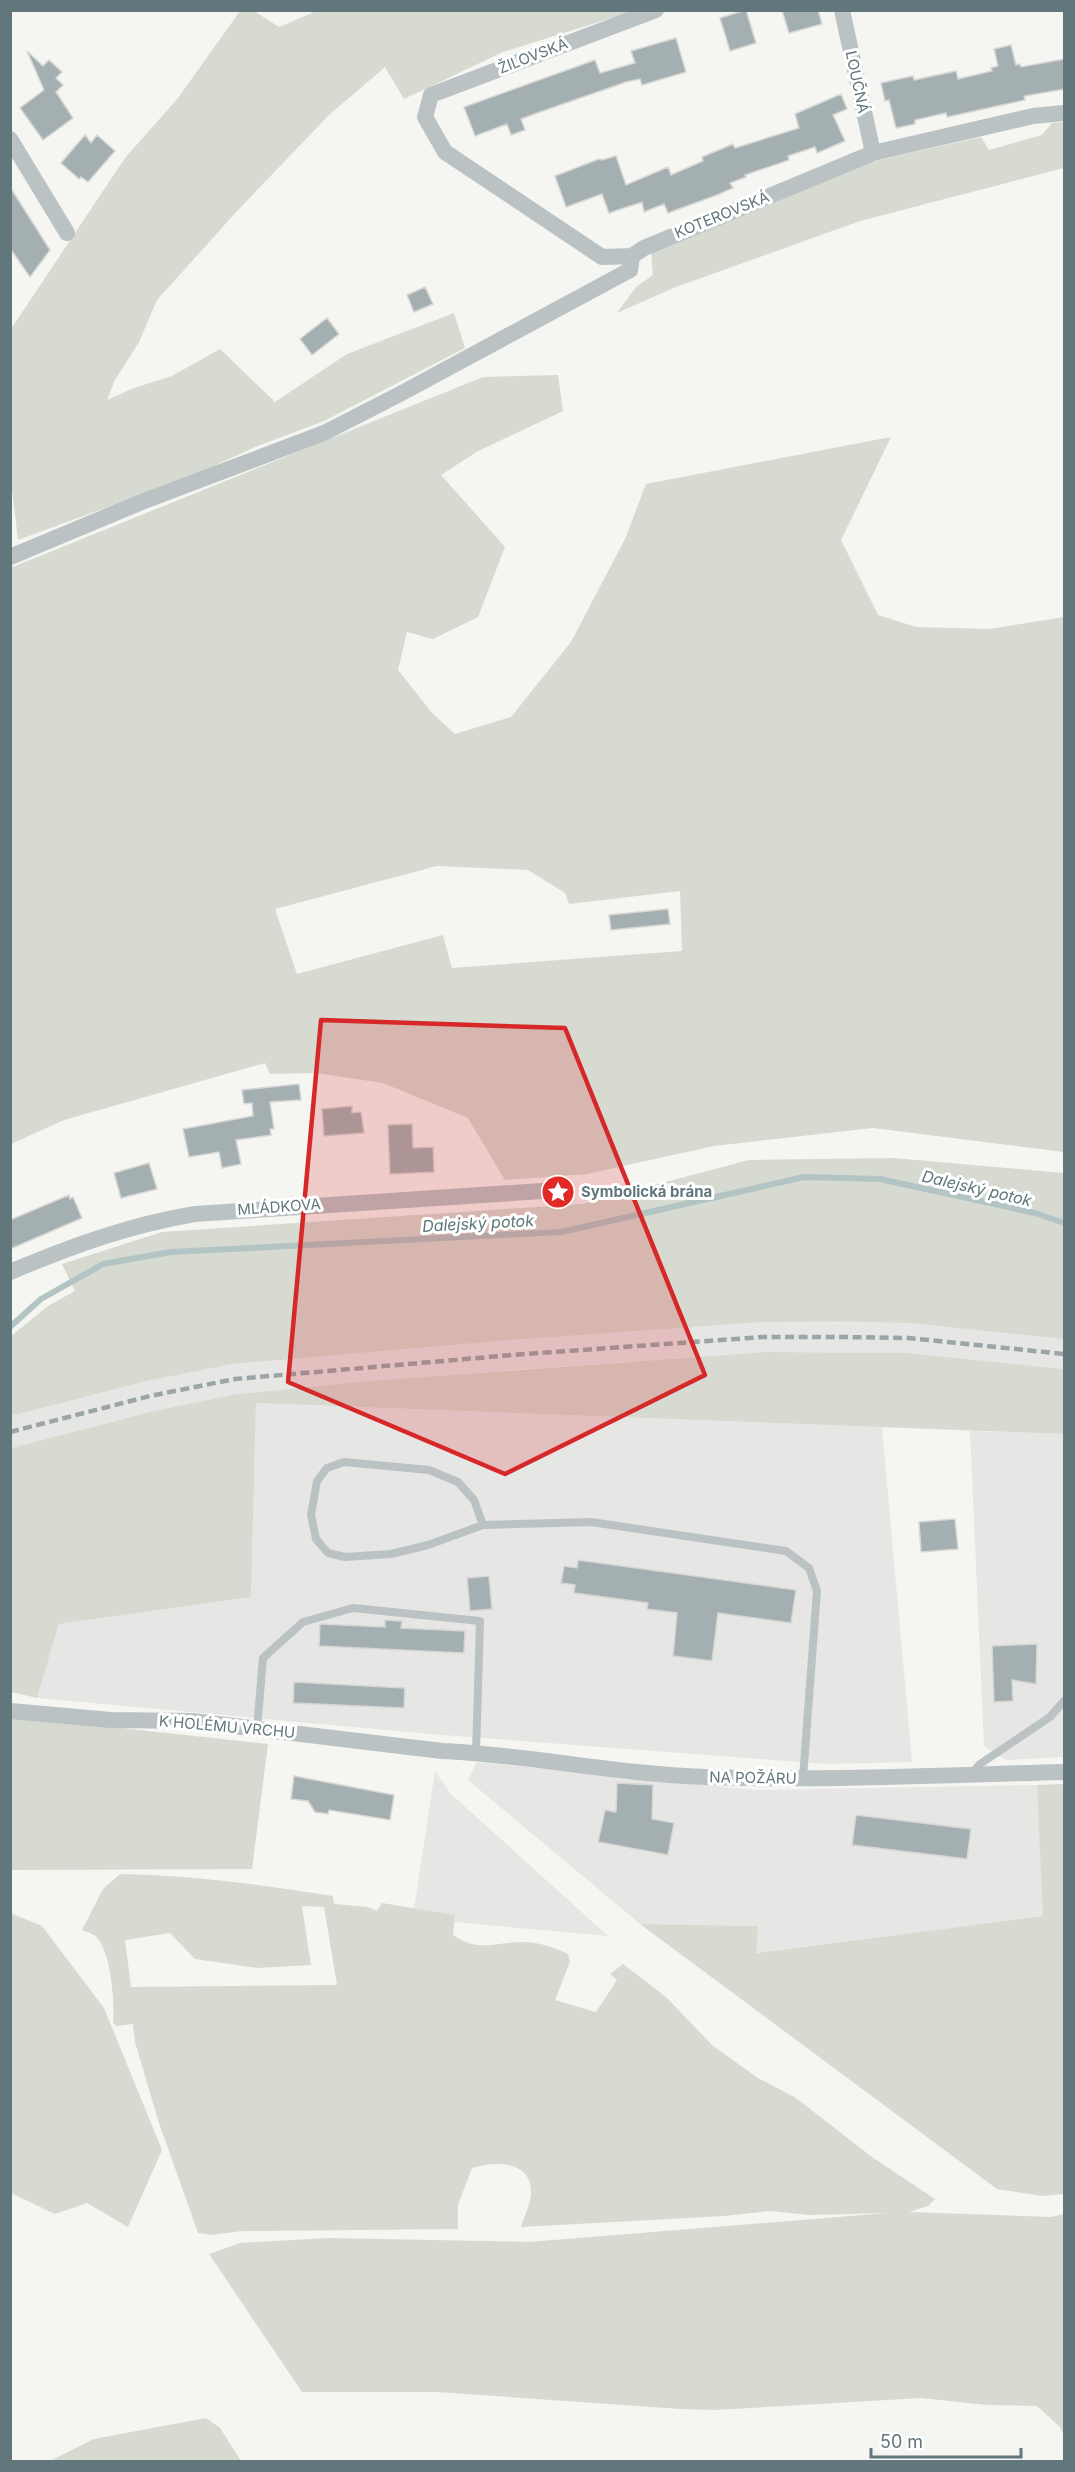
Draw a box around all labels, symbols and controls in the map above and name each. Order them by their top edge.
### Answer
street label: ŽILOVSKÁ [495,34,570,77]
street label: LOUČNÁ [842,49,873,115]
street label: KOTEROVSKÁ [672,187,772,242]
water label: Dalejský potok [920,1166,1034,1210]
place icon: Symbolická brána [540,1174,576,1210]
place label: Symbolická brána [581,1182,712,1201]
street label: MLÁDKOVA [237,1194,321,1219]
water label: Dalejský potok [422,1210,535,1236]
street label: K HOLÉMU VRCHU [158,1711,296,1742]
street label: NA POŽÁRU [709,1767,797,1788]
scale bar [871,2421,1021,2459]
text: 50 m [880,2431,923,2452]

